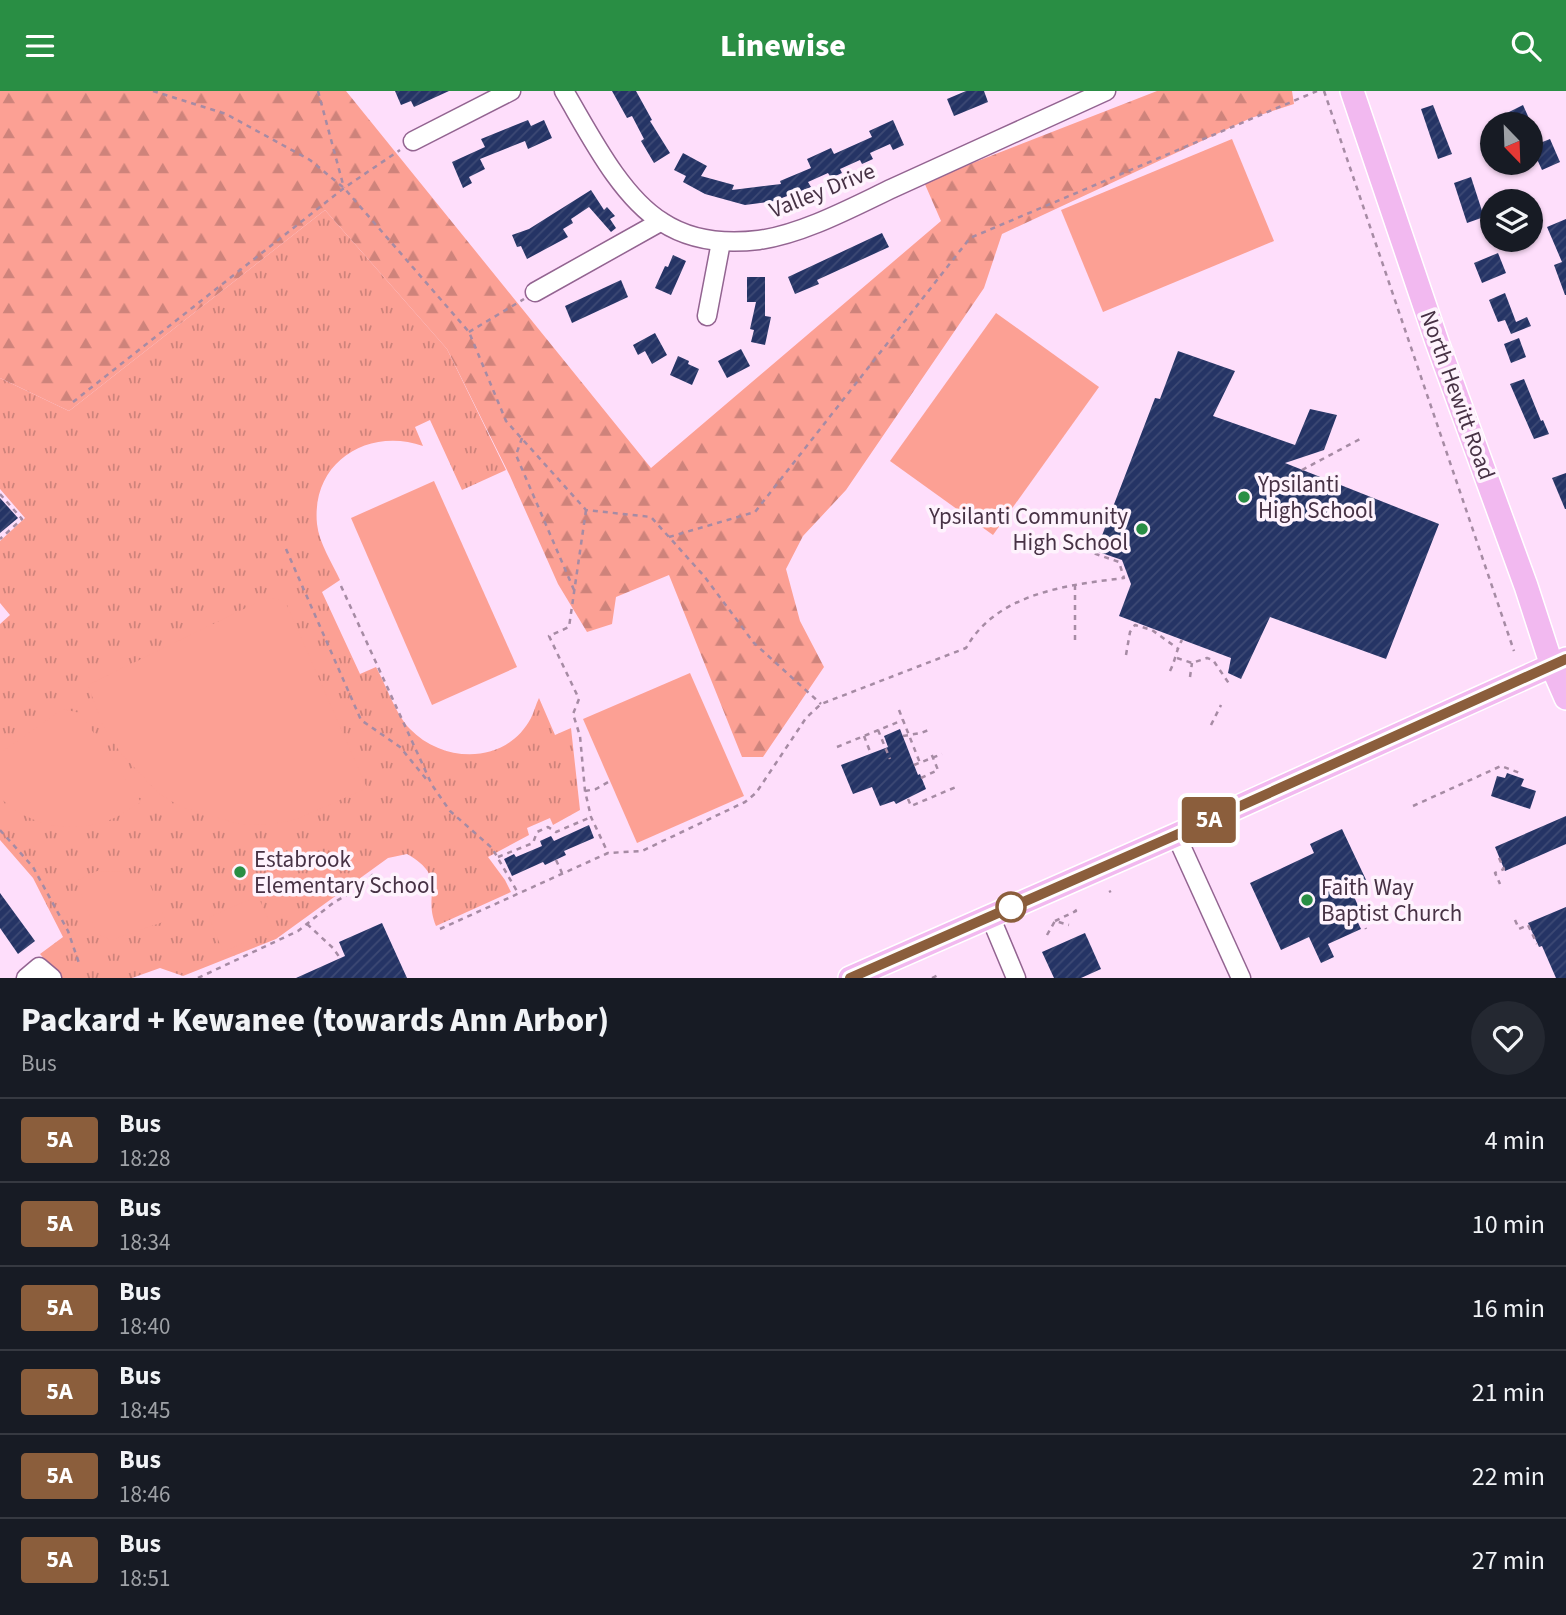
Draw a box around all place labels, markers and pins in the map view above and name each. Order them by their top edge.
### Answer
place label: Ypsilanti High School [1257,468,1373,527]
marker: Ypsilanti High School [1236,489,1252,505]
place label: Ypsilanti Community High School [928,500,1128,559]
marker: Ypsilanti Community High School [1134,521,1150,537]
place label: Estabrook Elementary School [254,843,435,902]
marker: Estabrook Elementary School [232,864,248,880]
place label: Faith Way Baptist Church [1321,871,1462,930]
unlabelled marker [996,892,1026,922]
marker: Faith Way Baptist Church [1299,892,1315,908]

